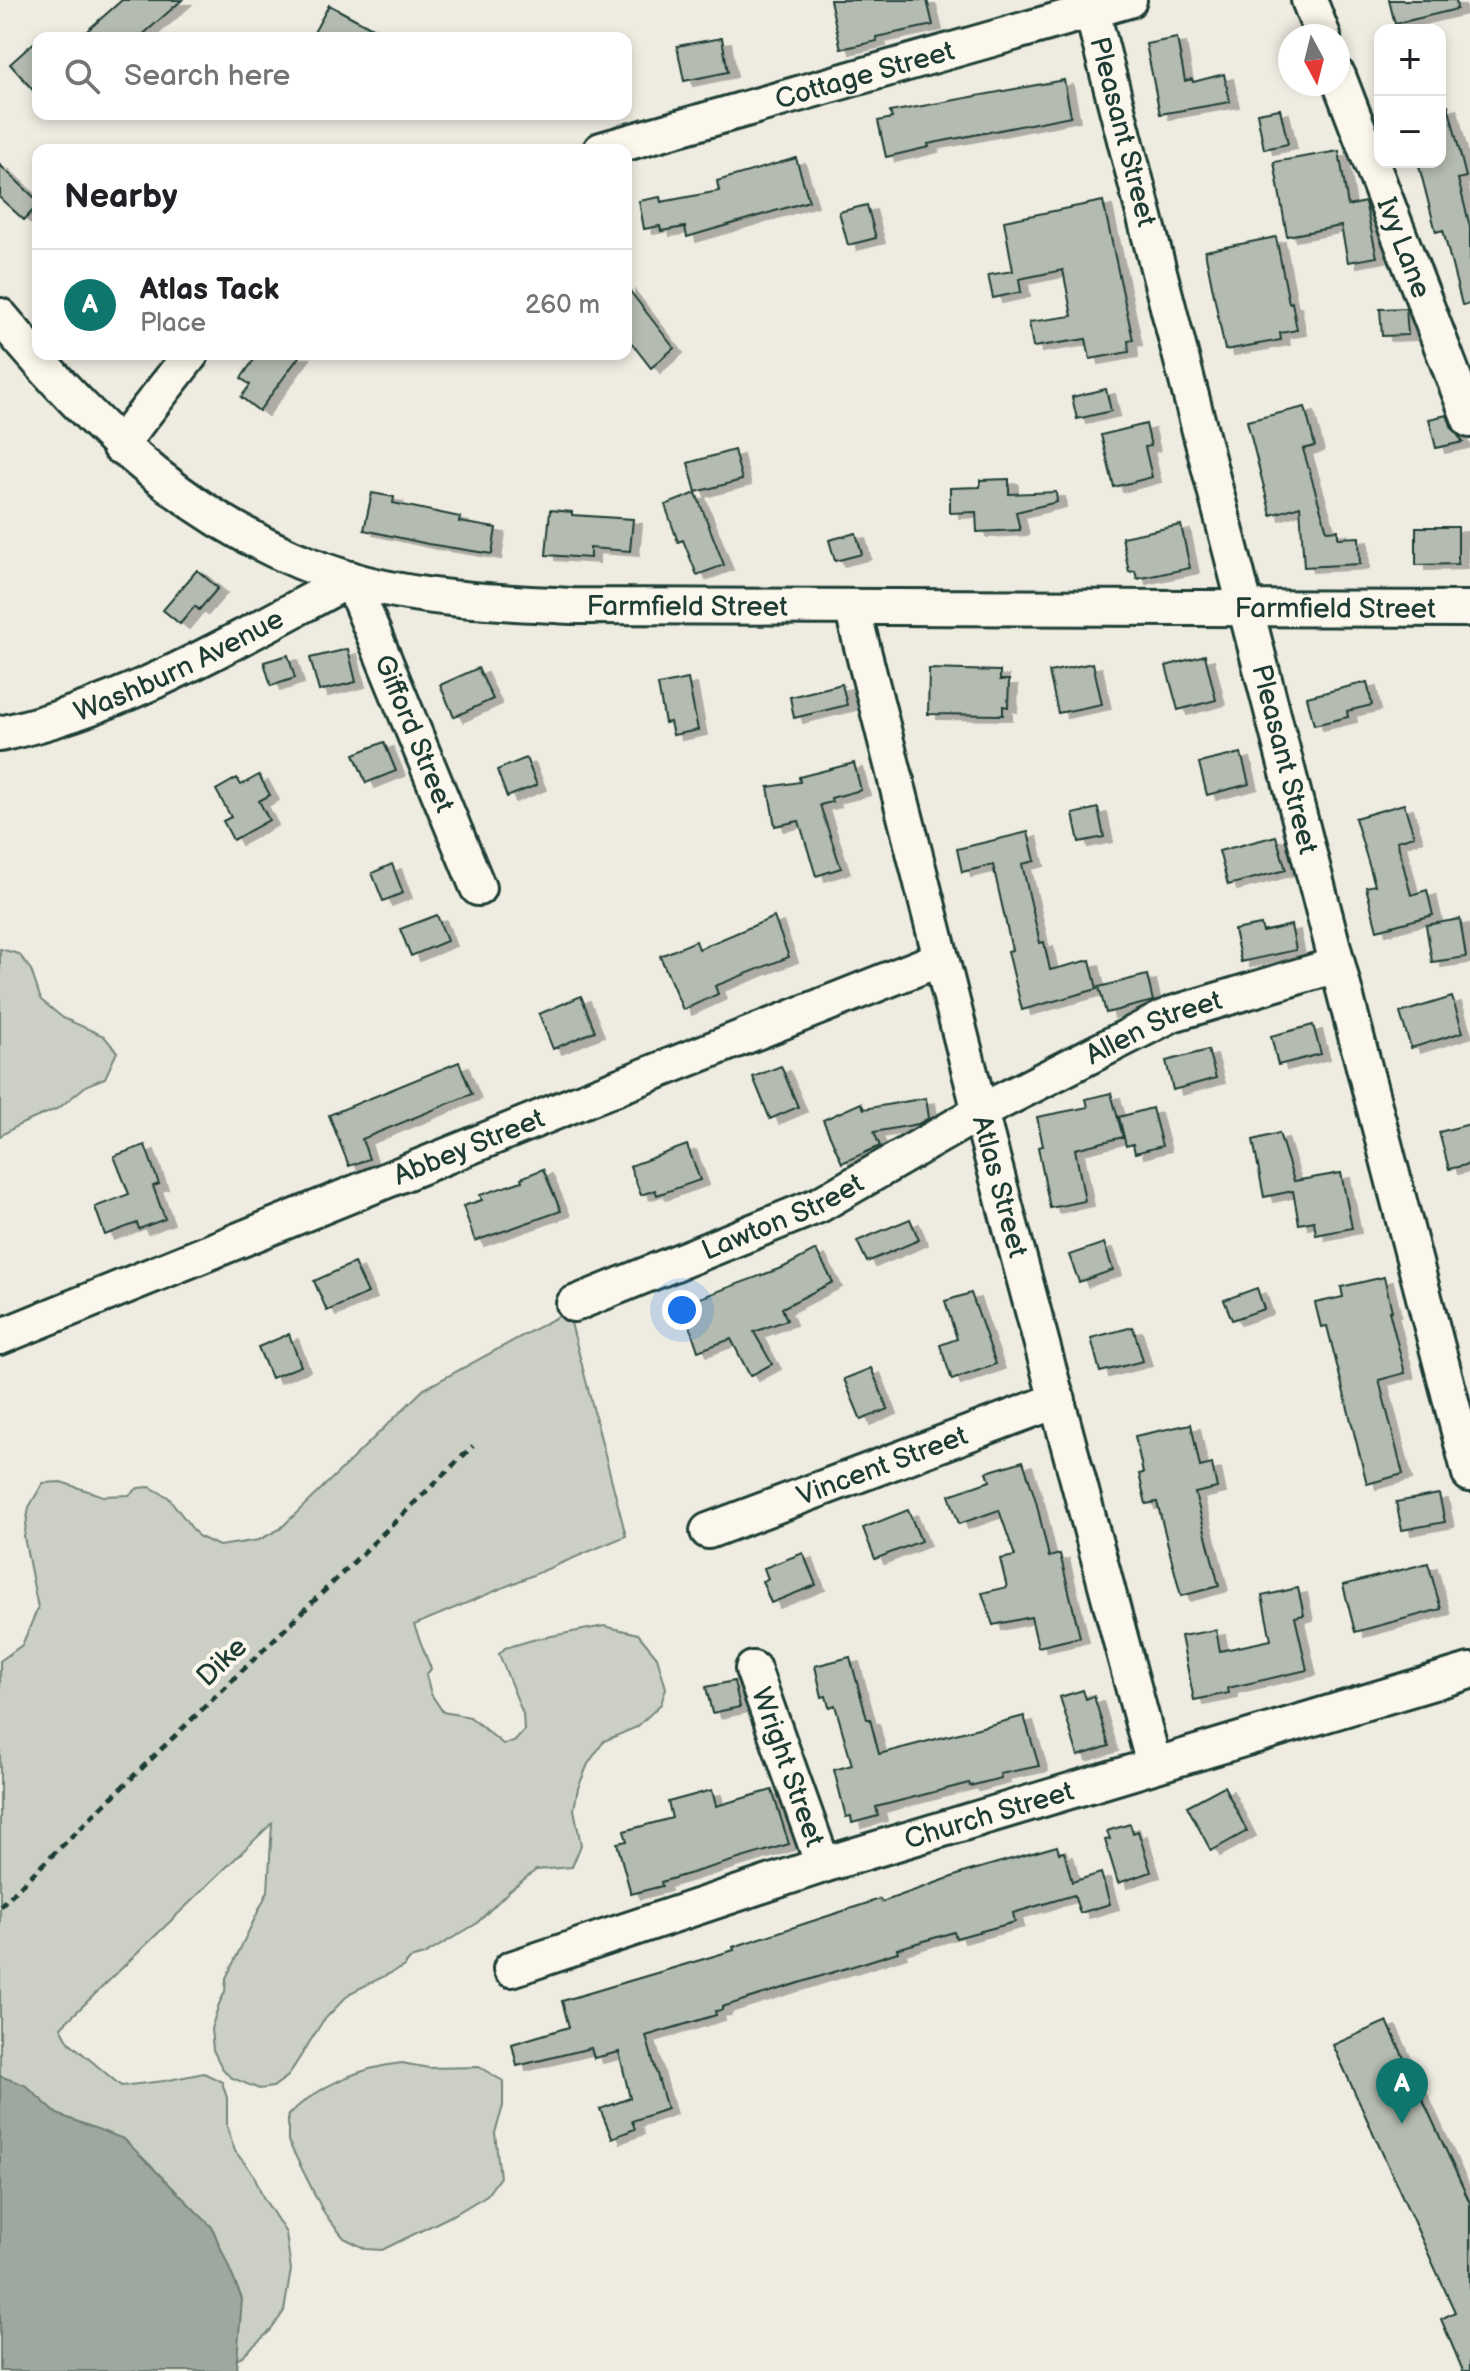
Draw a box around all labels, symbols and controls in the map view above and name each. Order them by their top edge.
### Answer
north arrow [1278,24,1350,96]
map controls [1374,24,1446,168]
button: + [1374,24,1446,96]
search box [32,32,632,120]
street label: Cottage Street [771,34,958,116]
street label: Pleasant Street [1083,34,1163,230]
icon: search [60,54,104,98]
text: Search here [124,58,290,94]
button: − [1374,96,1446,168]
text: Nearby [64,176,178,217]
street label: Ivy Lane [1370,193,1438,303]
text: Atlas Tack [140,272,279,308]
text: A [82,290,98,321]
text: 260 m [525,290,600,321]
text: Place [140,308,206,339]
street label: Farmfield Street [586,590,788,623]
street label: Farmfield Street [1234,592,1436,625]
street label: Washburn Avenue [69,602,289,729]
street label: Gifford Street [367,650,462,817]
street label: Pleasant Street [1245,661,1325,858]
street label: Allen Street [1080,984,1226,1072]
street label: Abbey Street [389,1101,550,1192]
street label: Atlas Street [965,1112,1035,1261]
street label: Lawton Street [697,1166,870,1267]
your location [662,1290,702,1330]
street label: Vincent Street [792,1419,972,1513]
street label: Dike [190,1630,254,1694]
street label: Wright Street [744,1683,832,1851]
street label: Church Street [900,1774,1078,1856]
pin: A [1376,2058,1428,2124]

